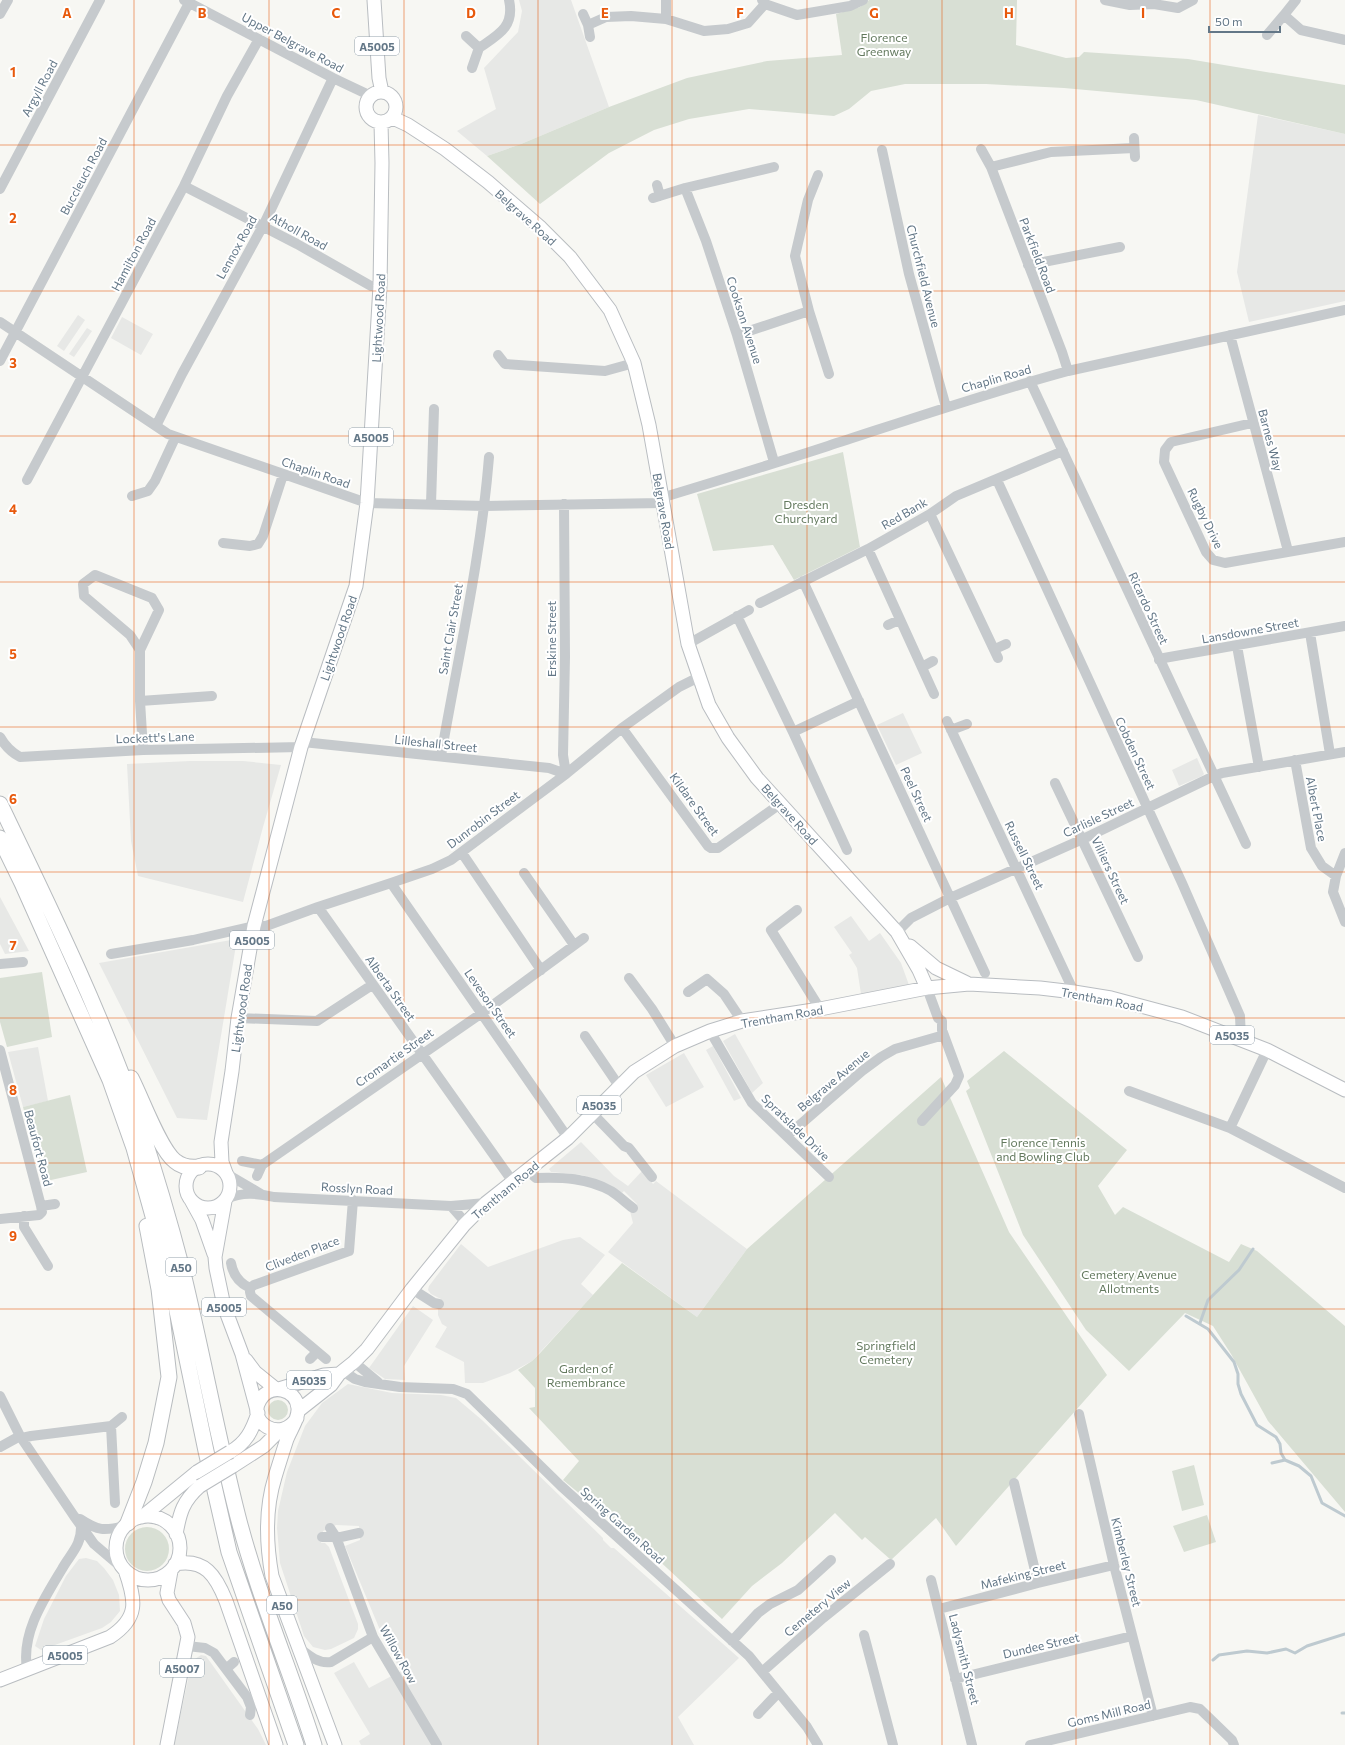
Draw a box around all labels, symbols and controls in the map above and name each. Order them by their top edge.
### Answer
text: A [62,5,72,21]
text: B [198,5,207,21]
text: C [332,5,341,21]
text: D [466,5,476,21]
text: E [601,5,609,21]
text: F [736,5,744,21]
text: G [869,5,879,21]
text: H [1004,5,1014,21]
text: I [1141,5,1145,21]
scale bar [1209,8,1280,34]
street label: Upper Belgrave Road [240,9,346,75]
text: 50 m [1215,14,1243,28]
park label: Florence Greenway [857,30,911,58]
road number: A5005 [355,37,399,55]
street label: Argyll Road [18,57,60,119]
text: 1 [10,64,16,80]
street label: Buccleuch Road [57,135,109,217]
street label: Belgrave Road [493,186,559,248]
text: 2 [9,210,17,226]
street label: Atholl Road [268,210,330,252]
street label: Lennox Road [213,213,259,281]
street label: Hamilton Road [108,215,158,293]
street label: Parkfield Road [1017,215,1059,295]
street label: Churchfield Avenue [904,223,944,329]
street label: Lightwood Road [369,273,387,363]
street label: Cookson Avenue [724,275,766,365]
text: 3 [9,355,17,371]
street label: Chaplin Road [960,361,1032,395]
street label: Barnes Way [1256,407,1286,473]
road number: A5005 [349,428,393,446]
street label: Chaplin Road [280,454,352,490]
street label: Belgrave Road [650,472,678,550]
street label: Rugby Drive [1185,485,1227,551]
street label: Red Bank [879,494,930,532]
park label: Dresden Churchyard [775,497,838,525]
text: 4 [9,501,17,517]
street label: Ricardo Street [1126,570,1172,646]
street label: Saint Clair Street [435,582,465,676]
street label: Lightwood Road [317,593,359,682]
street label: Erskine Street [544,601,558,677]
street label: Lansdowne Street [1200,615,1300,645]
text: 5 [9,646,17,662]
street label: Cobden Street [1113,714,1159,792]
street label: Lockett's Lane [115,729,195,745]
street label: Lilleshall Street [394,732,478,754]
street label: Peel Street [898,764,936,824]
street label: Kildare Street [667,770,723,838]
street label: Albert Place [1304,775,1330,843]
street label: Belgrave Road [759,781,821,847]
street label: Dunrobin Street [444,787,522,851]
text: 6 [9,791,17,807]
street label: Carlisle Street [1060,794,1136,840]
street label: Russell Street [1002,819,1048,891]
street label: Villiers Street [1089,834,1133,906]
road number: A5005 [230,931,274,949]
text: 7 [9,937,17,953]
street label: Alberta Street [363,952,419,1024]
street label: Lightwood Road [228,963,254,1053]
street label: Leveson Street [462,966,520,1040]
street label: Trentham Road [1060,984,1144,1014]
street label: Trentham Road [740,1002,824,1030]
street label: Cromartie Street [352,1025,436,1089]
road number: A5035 [1210,1026,1254,1044]
street label: Belgrave Avenue [794,1046,872,1114]
text: 8 [9,1082,17,1098]
street label: Spratslade Drive [759,1091,833,1163]
road number: A5035 [577,1096,621,1114]
street label: Beaufort Road [22,1108,56,1188]
park label: Florence Tennis and Bowling Club [996,1135,1090,1163]
street label: Trentham Road [469,1158,541,1222]
street label: Rosslyn Road [321,1179,393,1197]
text: 9 [9,1228,17,1244]
street label: Cliveden Place [263,1232,341,1274]
road number: A50 [166,1258,196,1276]
park label: Cemetery Avenue Allotments [1081,1267,1177,1295]
road number: A5005 [202,1298,246,1316]
park label: Springfield Cemetery [856,1338,916,1366]
park label: Garden of Remembrance [547,1361,625,1389]
road number: A5035 [287,1371,331,1389]
street label: Spring Garden Road [578,1484,668,1566]
street label: Kimberley Street [1109,1516,1145,1608]
street label: Mafeking Street [979,1557,1067,1591]
street label: Cemetery View [781,1575,854,1639]
road number: A50 [267,1596,297,1614]
street label: Ladysmith Street [947,1612,983,1706]
street label: Willow Row [377,1622,421,1686]
street label: Dundee Street [1001,1629,1081,1661]
road number: A5005 [43,1646,87,1664]
road number: A5007 [160,1659,204,1677]
street label: Goms Mill Road [1066,1697,1152,1729]

